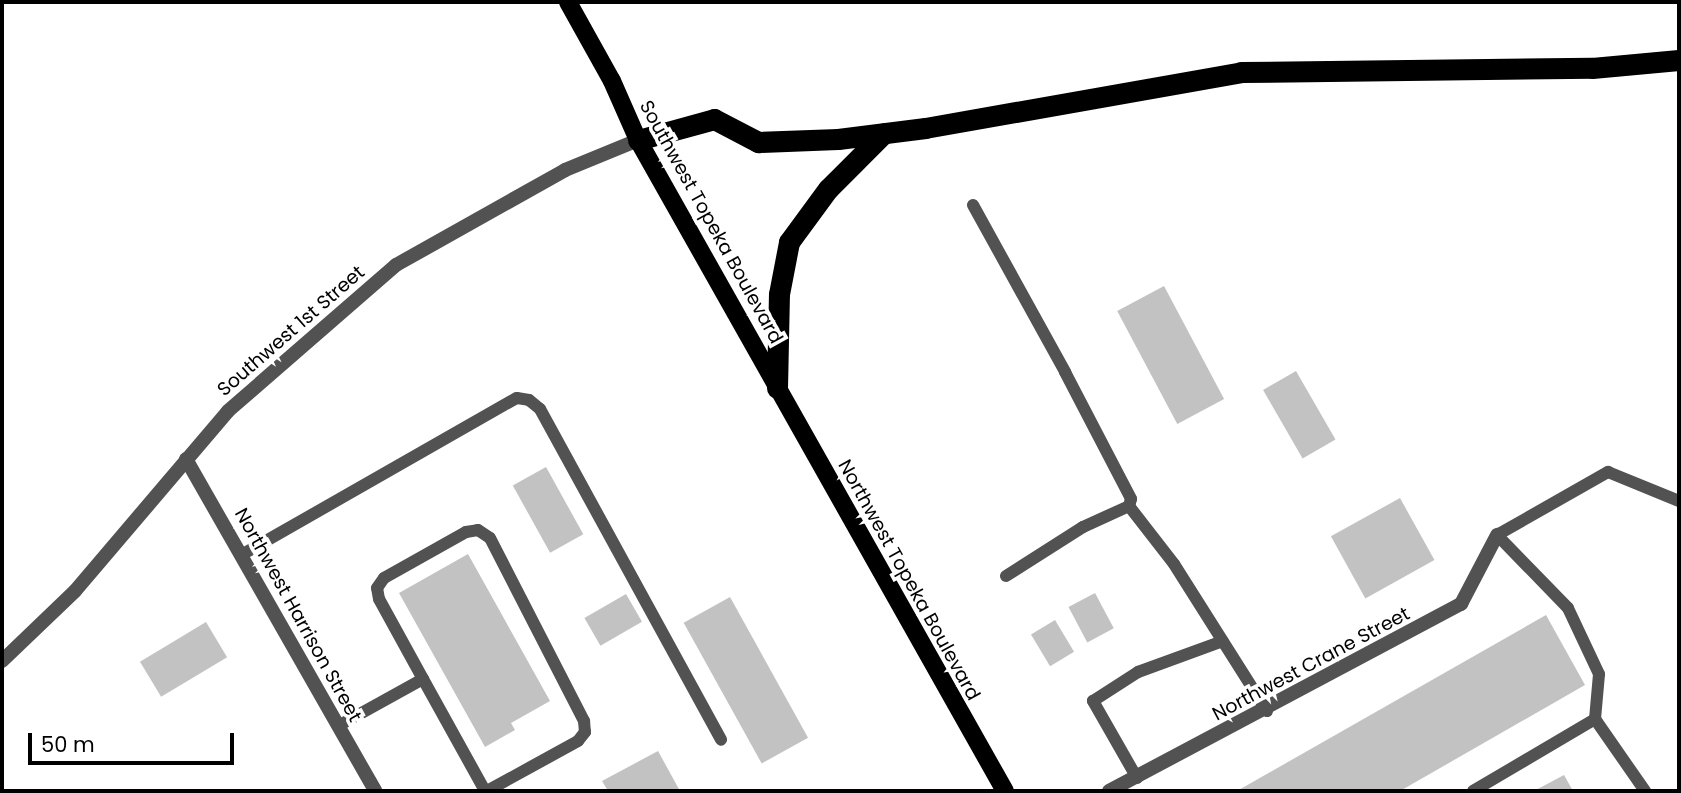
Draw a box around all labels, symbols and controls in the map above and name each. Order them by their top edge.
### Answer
street label: Southwest Topeka Boulevard [635,96,787,348]
street label: Southwest 1st Street [213,261,369,401]
street label: Northwest Topeka Boulevard [833,456,985,704]
street label: Northwest Harrison Street [230,504,366,726]
street label: Northwest Crane Street [1208,602,1414,726]
scale bar [32,720,238,764]
text: 50 m [41,730,95,759]

